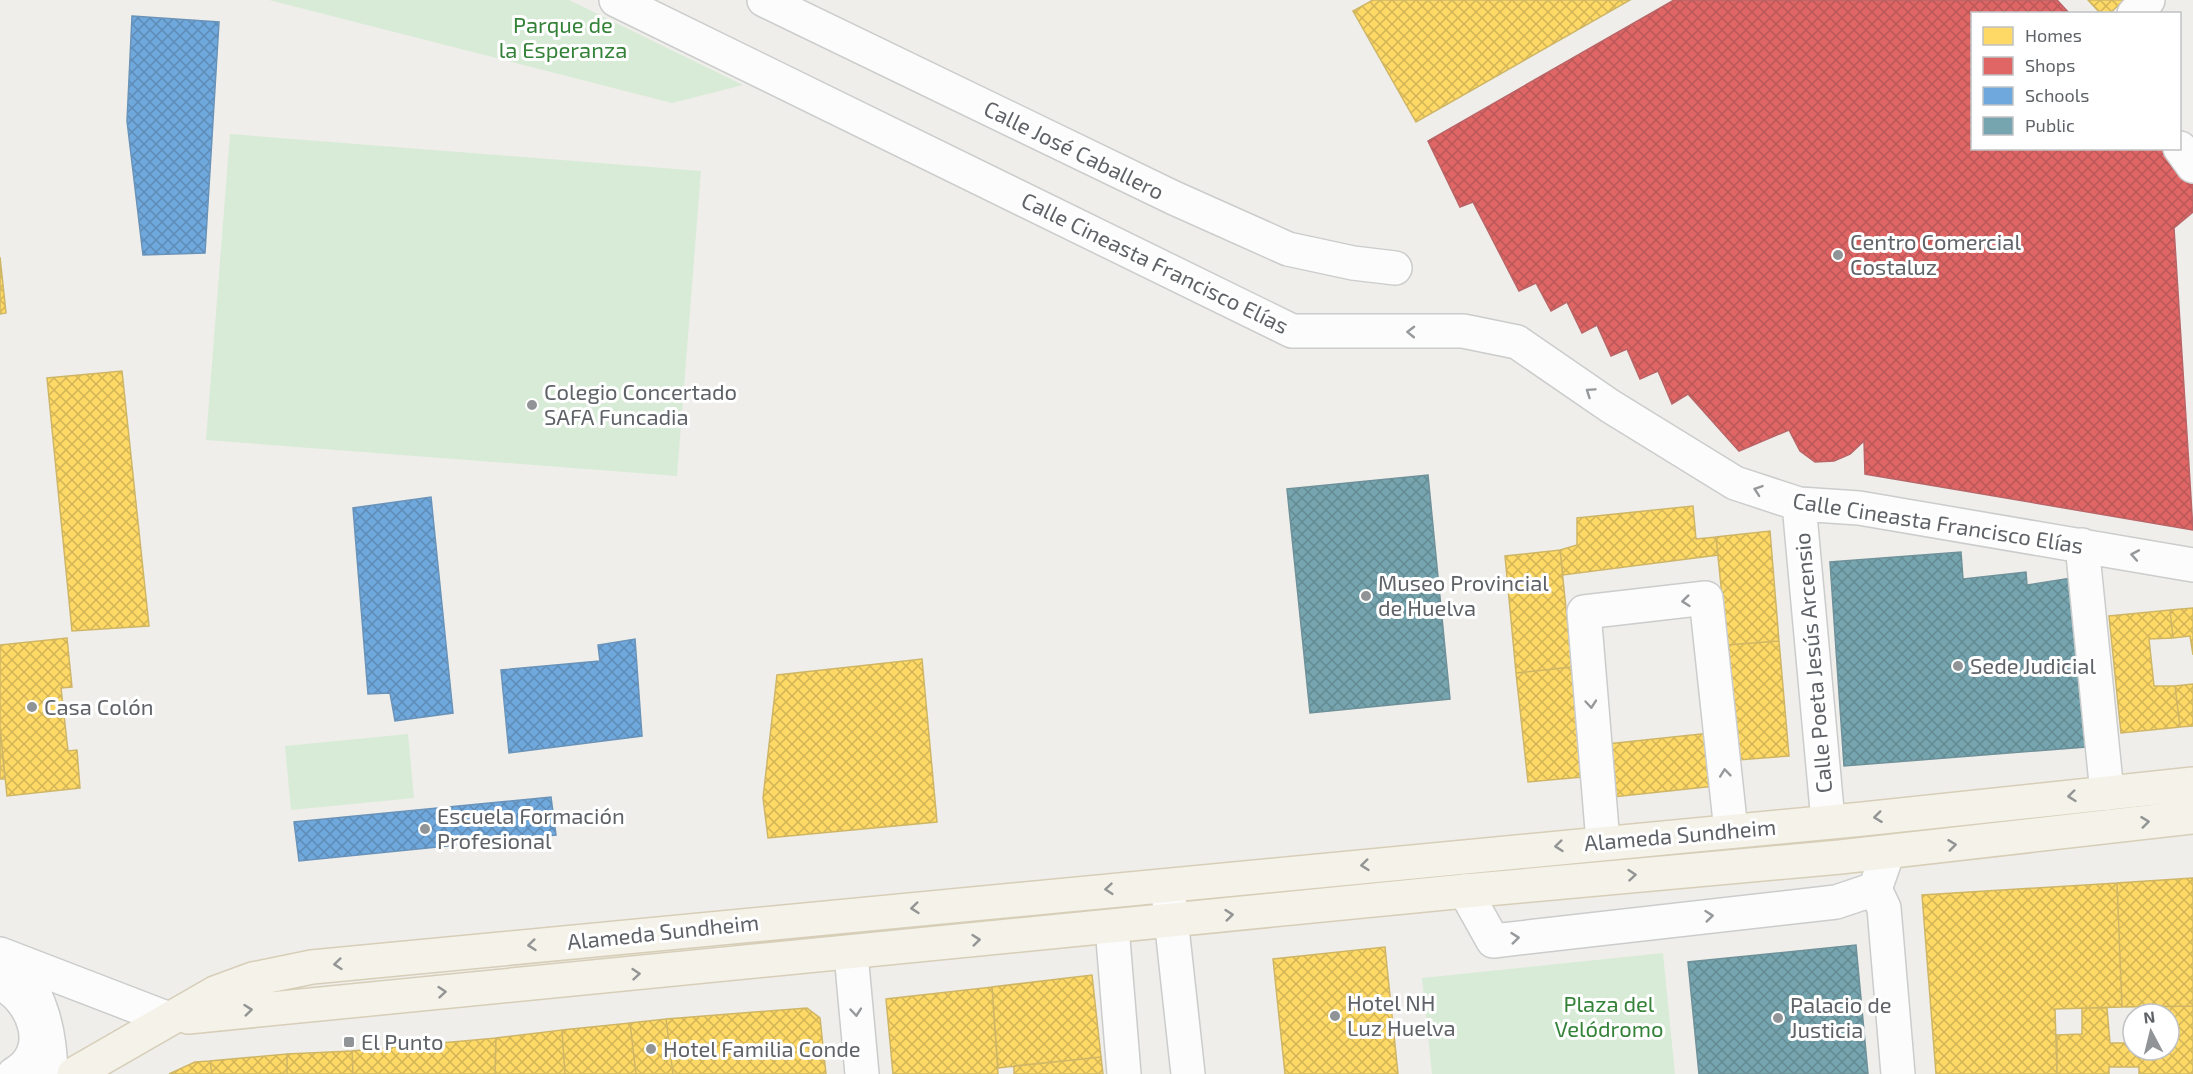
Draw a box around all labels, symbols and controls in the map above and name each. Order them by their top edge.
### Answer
park label: Parque de la Esperanza [499,11,627,62]
legend [1971,12,2181,150]
text: Homes [2025,24,2082,46]
text: Shops [2025,54,2075,76]
text: Schools [2025,84,2089,106]
street label: Calle José Caballero [980,94,1169,204]
text: Public [2025,114,2075,136]
street label: Calle Cineasta Francisco Elías [1018,186,1293,338]
place label: Centro Comercial Costaluz [1850,228,2021,279]
marker: Centro Comercial Costaluz [1831,248,1845,262]
one-way arrow [1407,326,1416,338]
place label: Colegio Concertado SAFA Funcadia [544,378,737,429]
one-way arrow [1586,388,1597,399]
marker: Colegio Concertado SAFA Funcadia [525,398,539,412]
one-way arrow [1753,485,1764,497]
street label: Calle Cineasta Francisco Elías [1791,486,2085,558]
street label: Calle Poeta Jesús Arcensio [1788,532,1836,795]
one-way arrow [2131,549,2141,562]
place label: Museo Provincial de Huelva [1378,569,1549,620]
marker: Museo Provincial de Huelva [1359,589,1373,603]
one-way arrow [1682,594,1691,606]
place label: Sede Judicial [1970,652,2096,678]
marker: Sede Judicial [1951,659,1965,673]
place label: Casa Colón [44,693,154,719]
one-way arrow [1584,699,1597,709]
marker: Casa Colón [25,700,39,714]
one-way arrow [1719,768,1732,777]
one-way arrow [2068,789,2077,802]
place label: Escuela Formación Profesional [437,802,625,853]
one-way arrow [1874,810,1883,823]
street label: Alameda Sundheim [1583,813,1777,855]
one-way arrow [2141,817,2150,829]
marker: Escuela Formación Profesional [418,822,432,836]
one-way arrow [1554,839,1563,852]
one-way arrow [1947,839,1956,852]
one-way arrow [1360,858,1369,871]
one-way arrow [1628,869,1637,882]
one-way arrow [1104,883,1113,896]
one-way arrow [910,901,919,914]
street label: Alameda Sundheim [566,908,760,954]
one-way arrow [1225,909,1234,922]
one-way arrow [1704,910,1714,923]
one-way arrow [1511,932,1520,945]
one-way arrow [972,934,981,947]
one-way arrow [528,938,537,951]
one-way arrow [334,957,343,970]
one-way arrow [632,968,641,981]
one-way arrow [437,986,447,999]
place label: Hotel NH Luz Huelva [1347,989,1456,1040]
park label: Plaza del Velódromo [1555,990,1663,1041]
place label: Palacio de Justicia [1790,991,1892,1042]
north arrow [2121,1002,2181,1062]
one-way arrow [243,1004,252,1017]
text: N [2142,1006,2156,1027]
one-way arrow [849,1007,862,1016]
marker: Hotel NH Luz Huelva [1328,1009,1342,1023]
marker: Palacio de Justicia [1771,1011,1785,1025]
place label: El Punto [361,1028,443,1054]
marker: El Punto [342,1035,356,1049]
place label: Hotel Familia Conde [663,1035,861,1061]
marker: Hotel Familia Conde [644,1042,658,1056]

